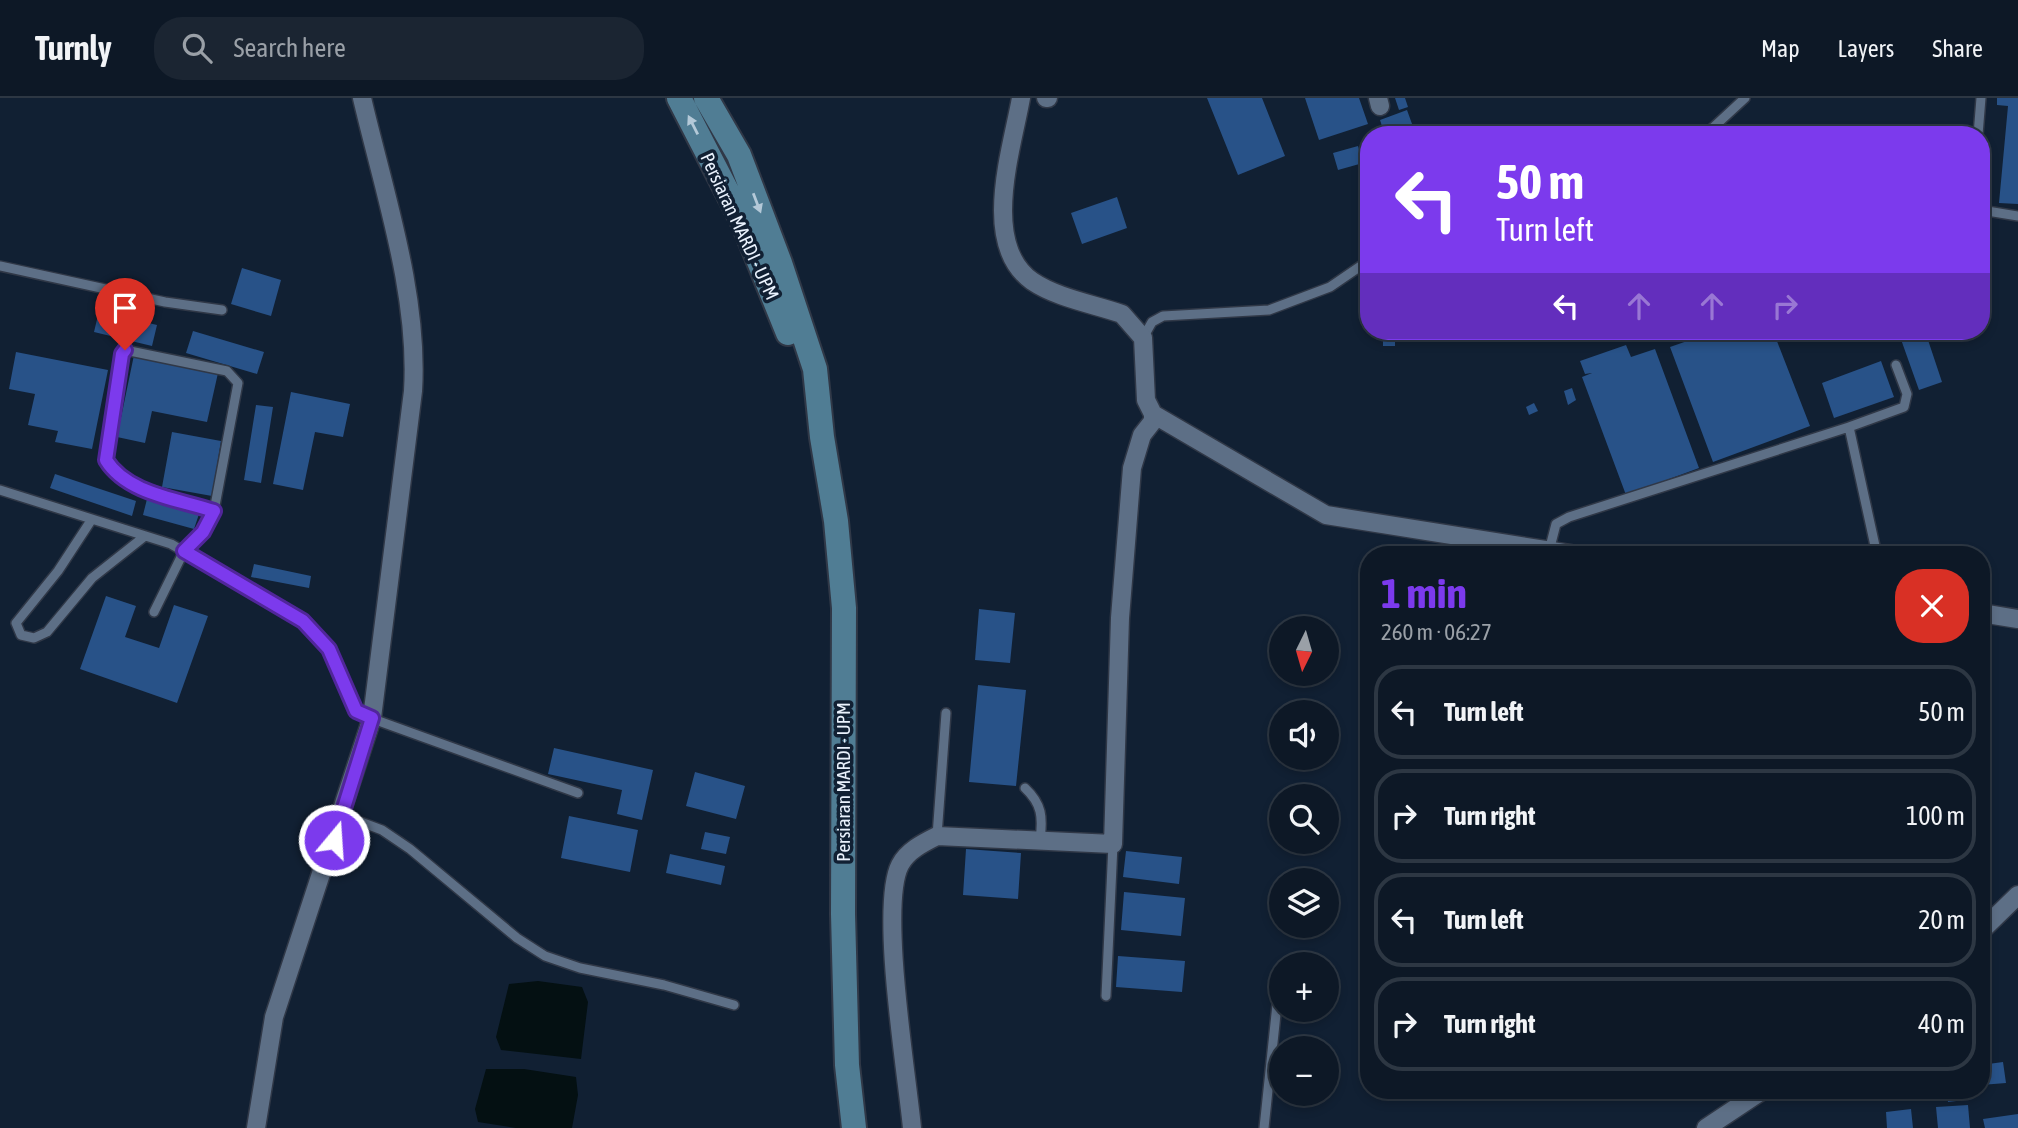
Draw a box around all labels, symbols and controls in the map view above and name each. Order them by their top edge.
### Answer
search box [154,17,644,80]
text: Turnly [35,29,112,67]
icon: search [178,29,216,67]
text: Search here [234,33,346,63]
text: Map [1761,35,1800,62]
text: Layers [1838,35,1894,62]
text: Share [1932,35,1983,62]
one-way arrow [687,115,699,135]
street label: Persiaran MARDI - UPM [696,149,784,303]
text: 50 m [1496,153,1584,209]
icon: left [1381,154,1472,245]
one-way arrow [752,193,763,214]
text: Turn left [1496,211,1594,248]
pin [95,278,155,350]
icon: left [1547,287,1585,325]
icon: ahead [1620,287,1658,325]
icon: ahead [1693,287,1731,325]
icon: right [1766,287,1804,325]
icon: arrive [106,289,144,327]
text: 1 min [1381,569,1467,617]
button: close [1895,569,1969,643]
north arrow [1269,616,1339,686]
map controls [1269,616,1339,1106]
text: 260 m · 06:27 [1381,619,1492,645]
icon: left [1385,693,1423,731]
text: Turn left [1444,697,1524,727]
text: 50 m [1918,697,1965,727]
button: sound [1269,700,1339,770]
street label: Persiaran MARDI - UPM [832,702,854,862]
button: search [1269,784,1339,854]
icon: right [1385,797,1423,835]
text: Turn right [1444,801,1535,831]
text: 100 m [1906,801,1965,831]
position arrow [297,803,371,877]
button: layers [1269,868,1339,938]
icon: left [1385,901,1423,939]
text: Turn left [1444,905,1524,935]
text: 20 m [1918,905,1965,935]
button: + [1269,952,1339,1022]
icon: right [1385,1005,1423,1043]
text: Turn right [1444,1009,1535,1039]
text: 40 m [1918,1009,1965,1039]
button: − [1269,1036,1339,1106]

